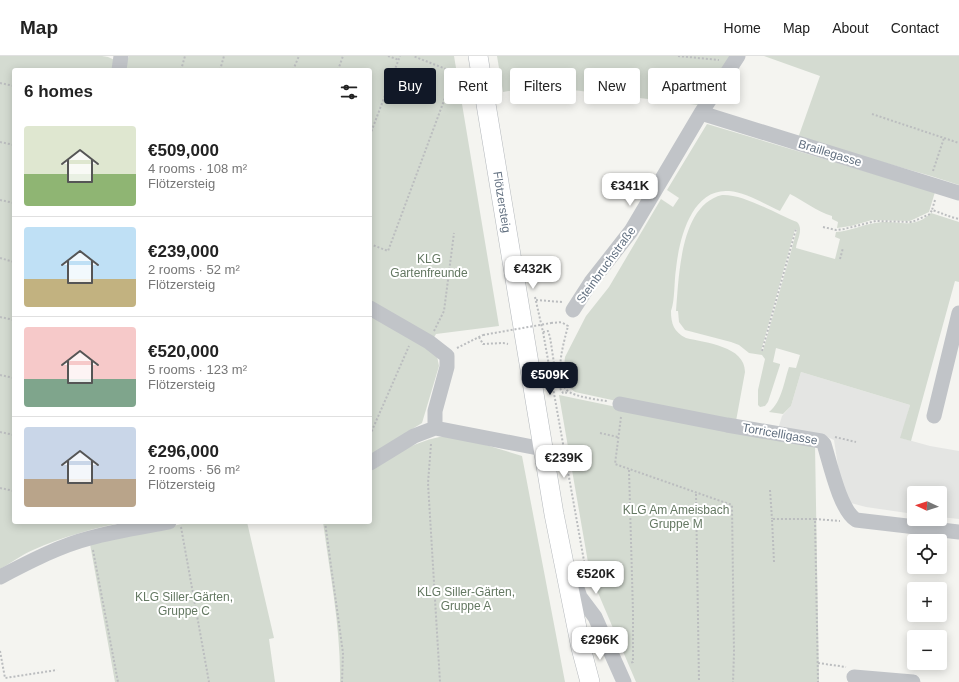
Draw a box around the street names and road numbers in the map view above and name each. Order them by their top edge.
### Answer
street label: Braillegasse [797,137,864,169]
street label: Flötzersteig [490,170,514,234]
street label: Steinbruchstraße [573,224,639,306]
street label: Torricelligasse [741,421,819,448]

